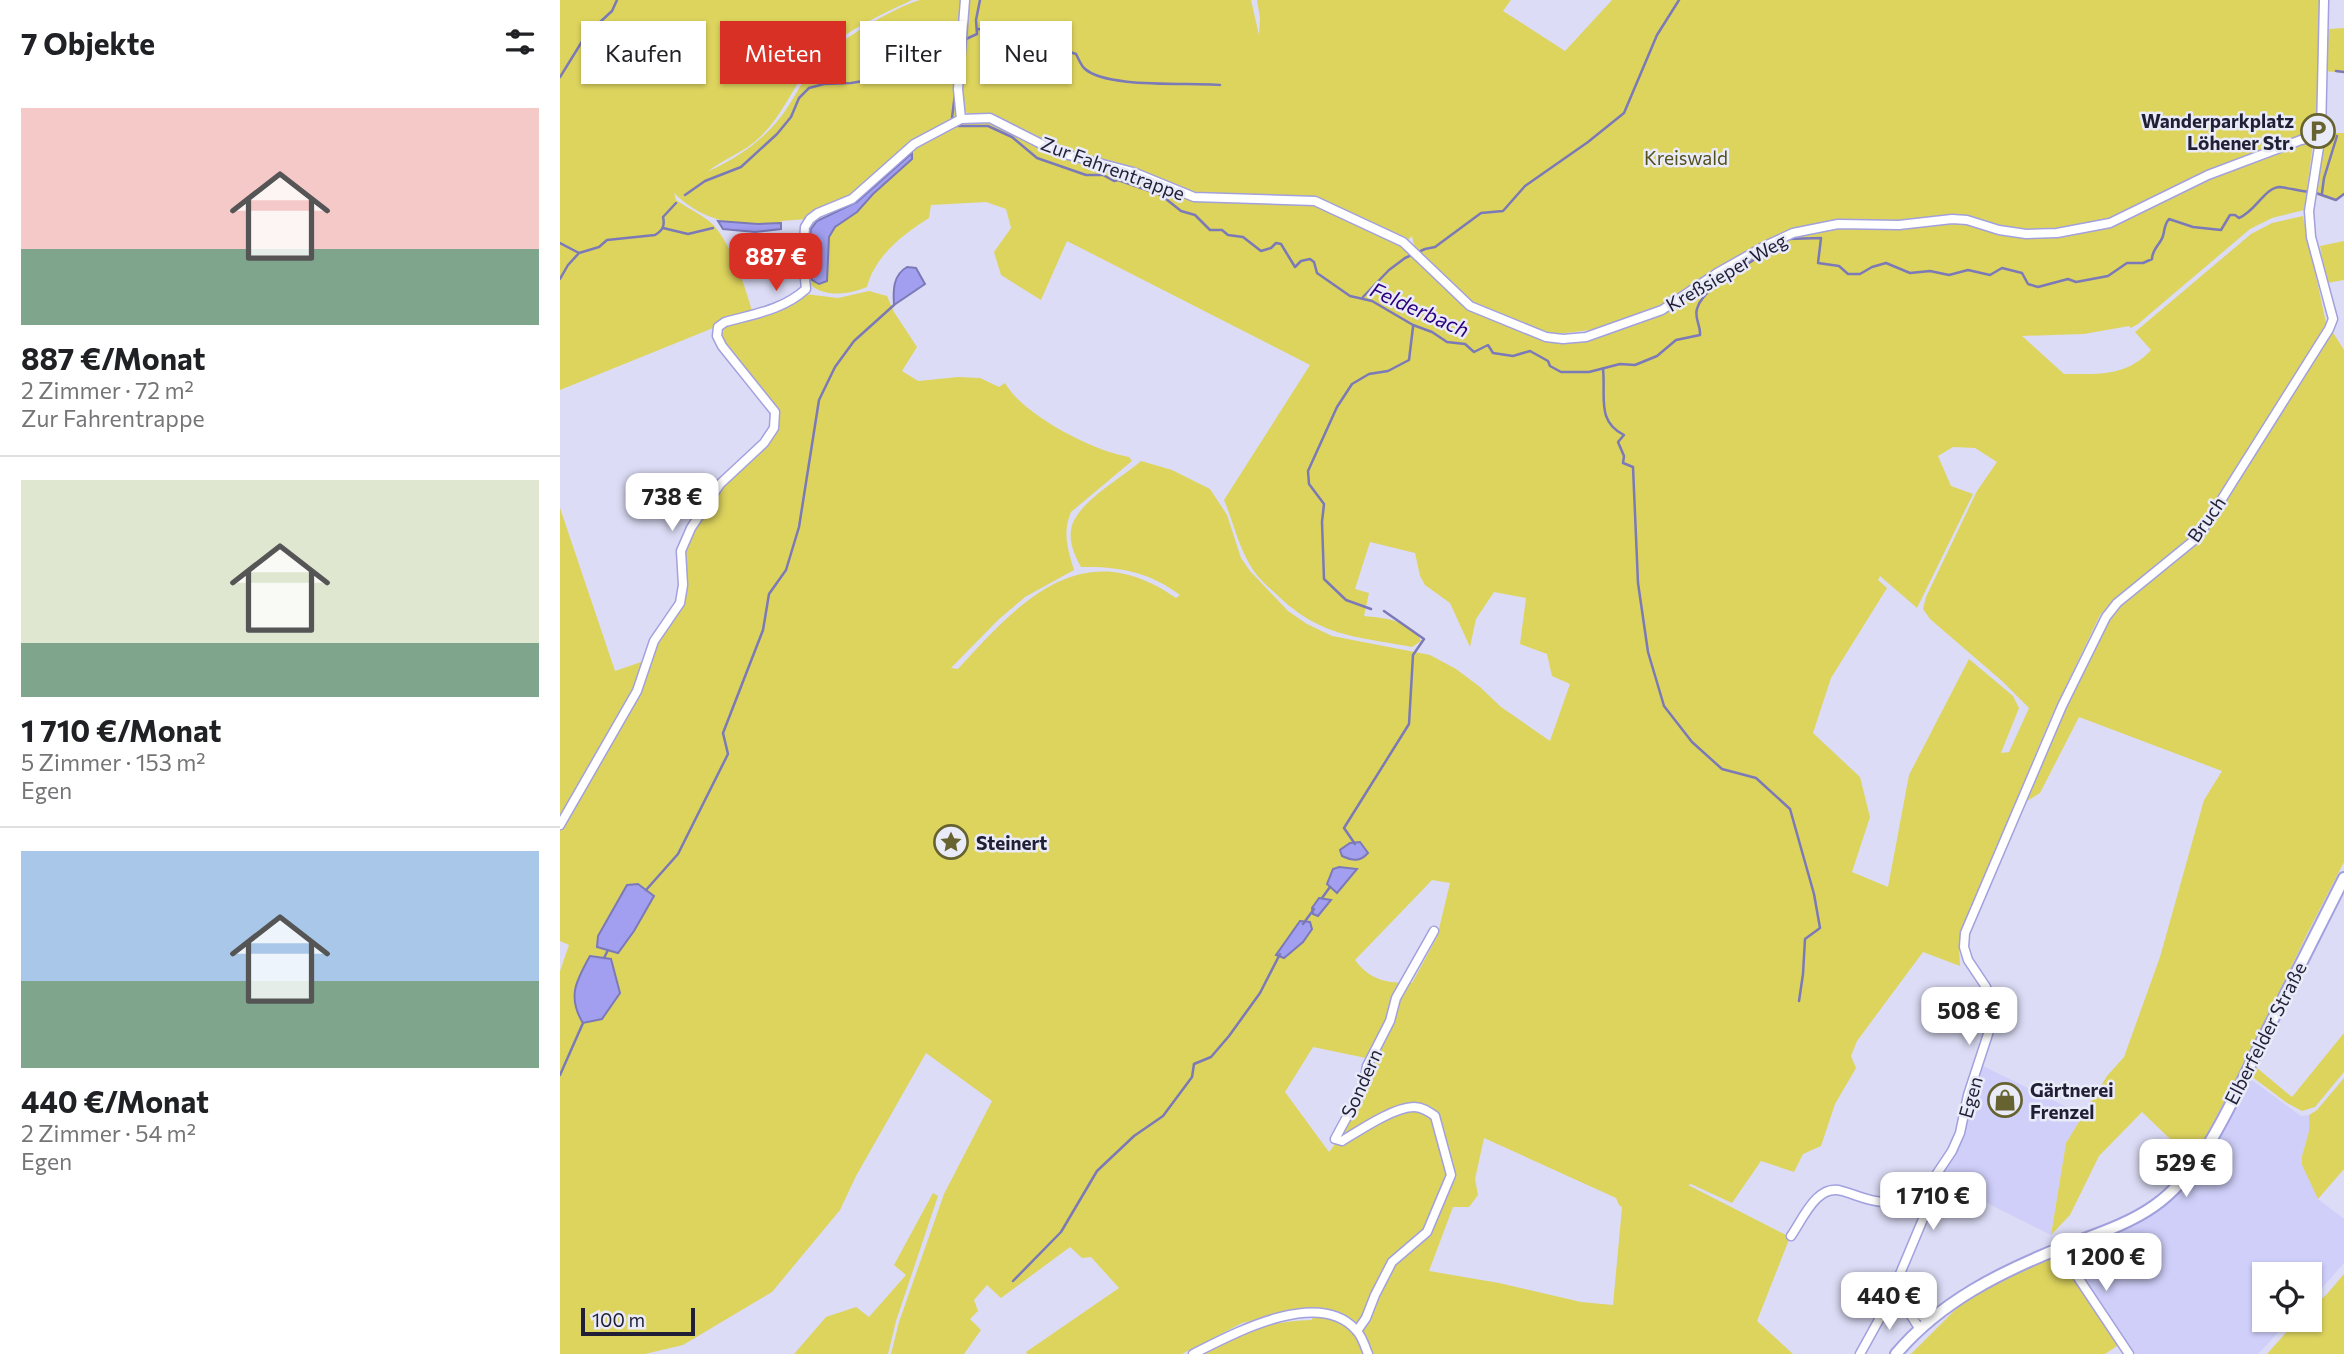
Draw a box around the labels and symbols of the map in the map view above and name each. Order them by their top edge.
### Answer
place label: Wanderparkplatz Löhener Str. [2141,109,2294,154]
parking icon: Wanderparkplatz Löhener Str. [2299,112,2337,150]
street label: Zur Fahrentrappe [1038,131,1188,205]
park label: Kreiswald [1644,146,1728,169]
street label: Kreßsieper Weg [1661,228,1791,316]
pin: 887 € [727,233,825,293]
water label: Felderbach [1367,276,1473,342]
pin: 738 € [623,474,721,533]
street label: Bruch [2182,492,2230,546]
place icon: Steinert [932,823,970,861]
place label: Steinert [976,831,1047,854]
street label: Elberfelder Straße [2219,958,2311,1108]
pin: 508 € [1920,988,2018,1047]
street label: Sondern [1336,1045,1386,1121]
street label: Egen [1953,1074,1987,1120]
place label: Gärtnerei Frenzel [2030,1078,2114,1123]
shop icon: Gärtnerei Frenzel [1986,1081,2024,1119]
pin: 529 € [2137,1140,2235,1199]
pin: 1 710 € [1868,1172,1998,1232]
pin: 1 200 € [2041,1234,2171,1293]
pin: 440 € [1840,1272,1938,1332]
scale bar [581,1305,695,1337]

